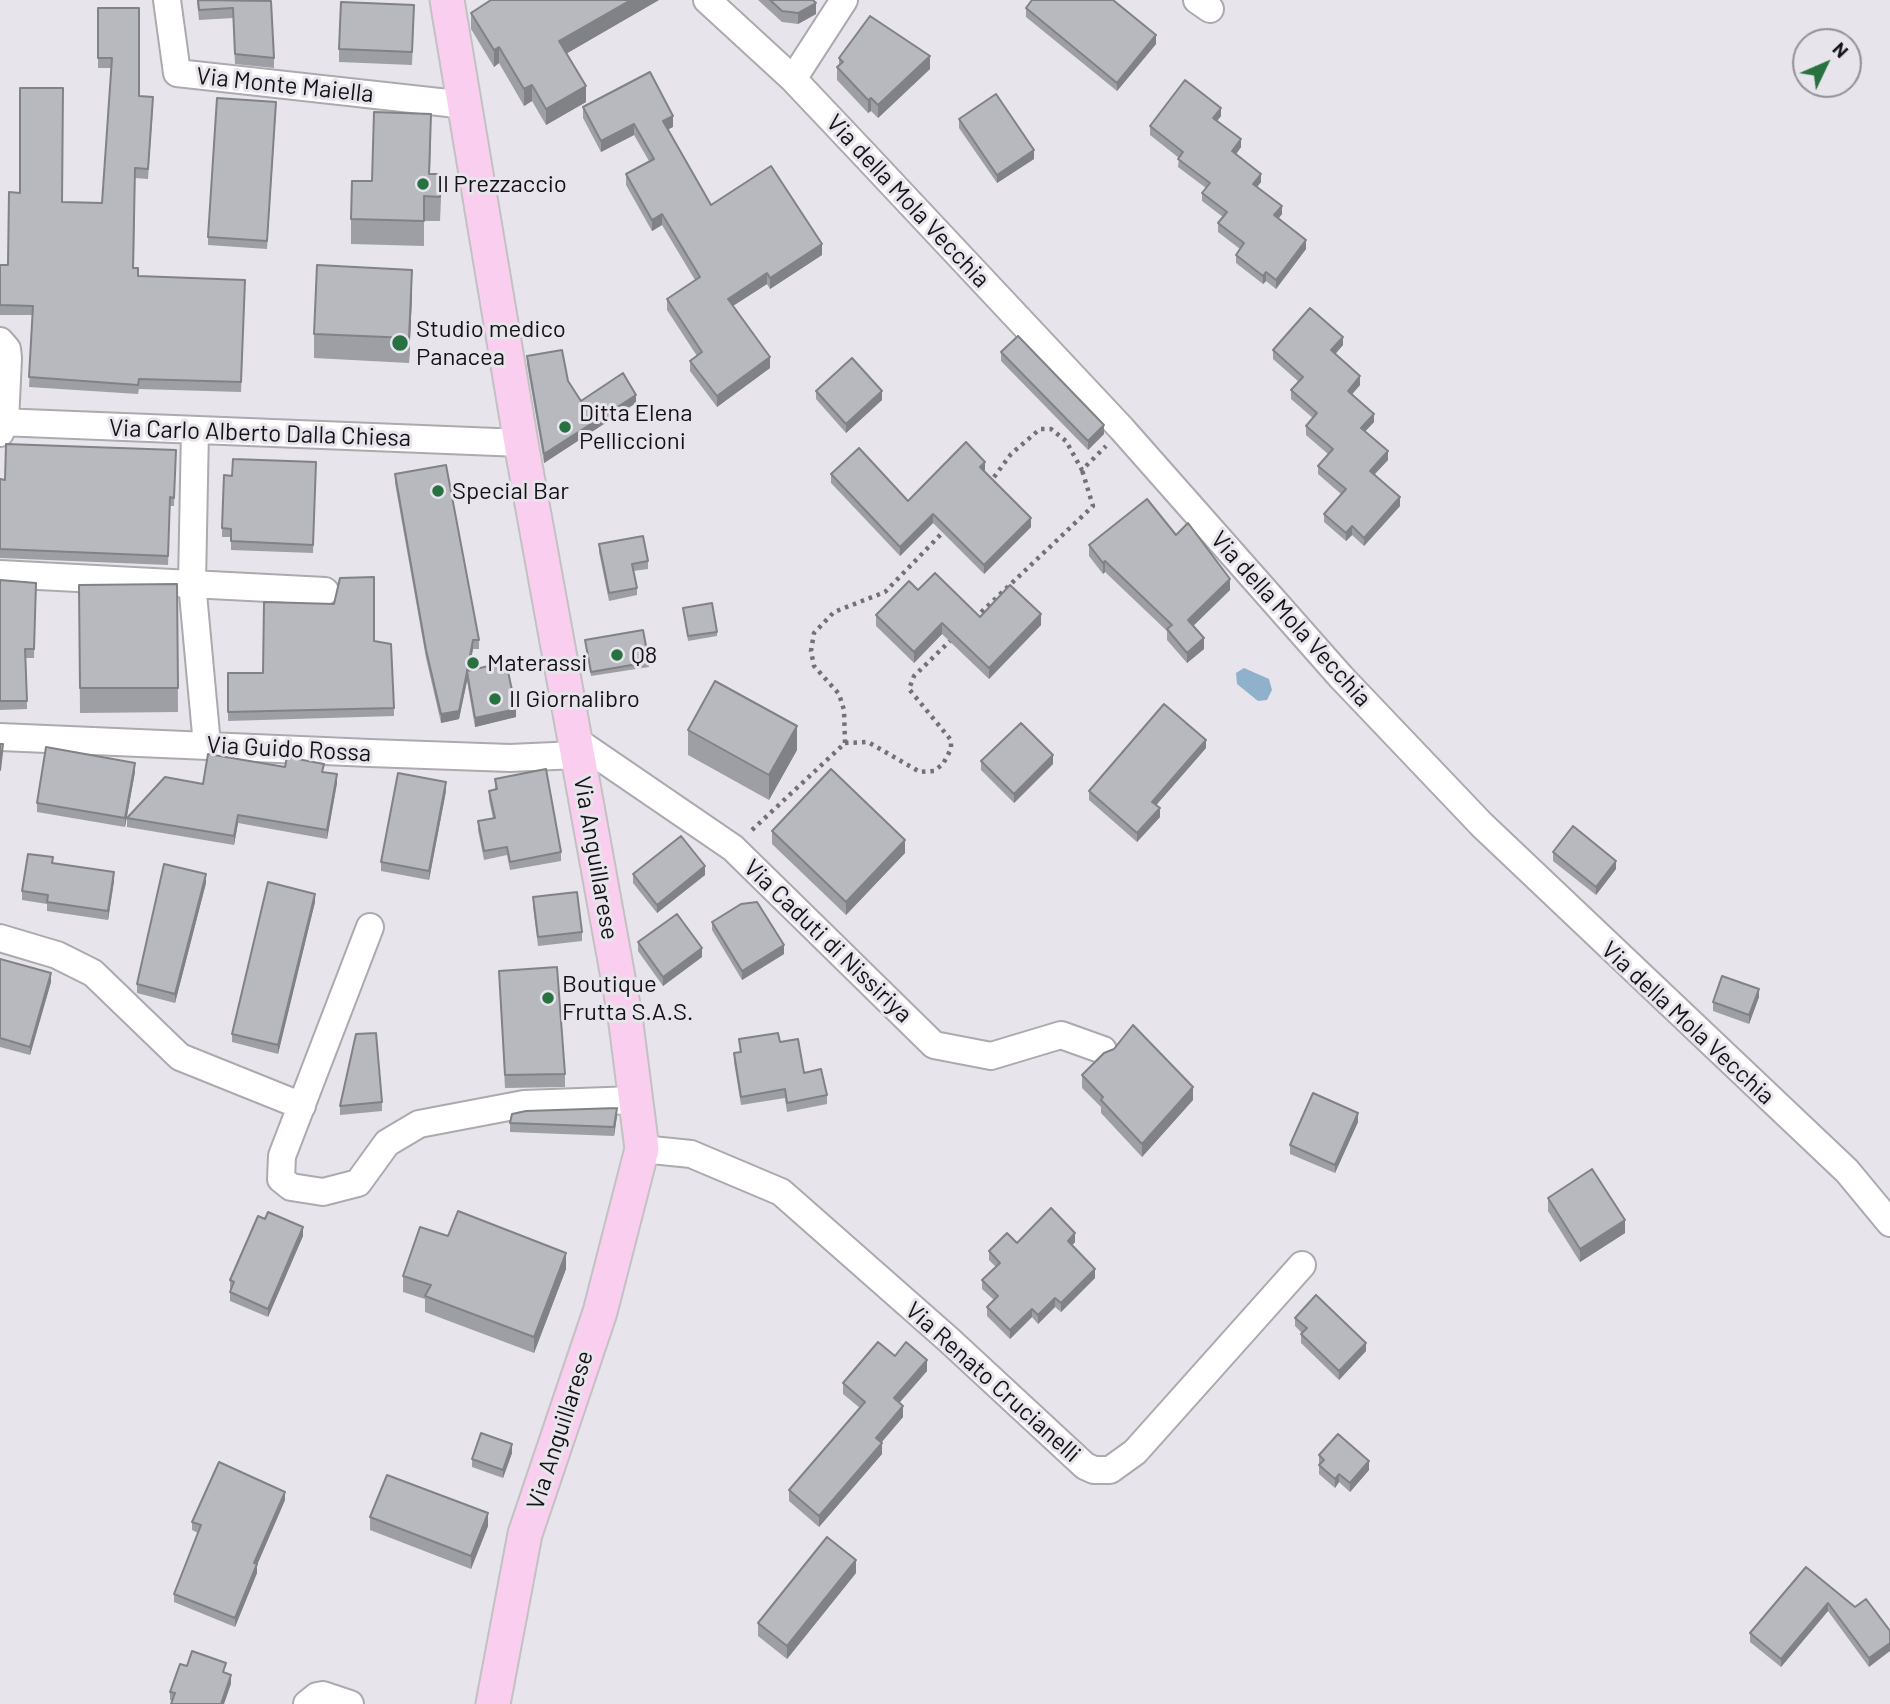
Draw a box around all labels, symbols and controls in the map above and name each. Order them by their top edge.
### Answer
north arrow [1792,28,1862,98]
text: N [1828,37,1854,62]
street label: Via Monte Maiella [195,61,375,109]
street label: Via della Mola Vecchia [820,108,996,294]
place label: Il Prezzaccio [437,170,567,198]
marker: Il Prezzaccio [415,176,431,192]
place label: Studio medico Panacea [416,315,566,371]
marker: Studio medico Panacea [390,333,410,353]
place label: Ditta Elena Pelliccioni [579,399,693,455]
street label: Via Carlo Alberto Dalla Chiesa [108,413,412,453]
marker: Ditta Elena Pelliccioni [557,419,573,435]
place label: Special Bar [452,477,569,505]
marker: Special Bar [430,483,446,499]
street label: Via della Mola Vecchia [1205,525,1377,713]
place label: Q8 [631,641,657,669]
marker: Q8 [609,647,625,663]
place label: Materassi [487,649,587,677]
marker: Materassi [465,655,481,671]
place label: Il Giornalibro [509,685,640,713]
marker: Il Giornalibro [487,691,503,707]
street label: Via Guido Rossa [206,730,372,768]
street label: Via Anguillarese [567,774,625,942]
street label: Via Caduti di Nissiriya [738,853,918,1029]
street label: Via della Mola Vecchia [1595,935,1781,1111]
place label: Boutique Frutta S.A.S. [562,970,693,1026]
marker: Boutique Frutta S.A.S. [540,990,556,1006]
street label: Via Renato Crucianelli [899,1296,1087,1468]
street label: Via Anguillarese [521,1347,599,1513]

